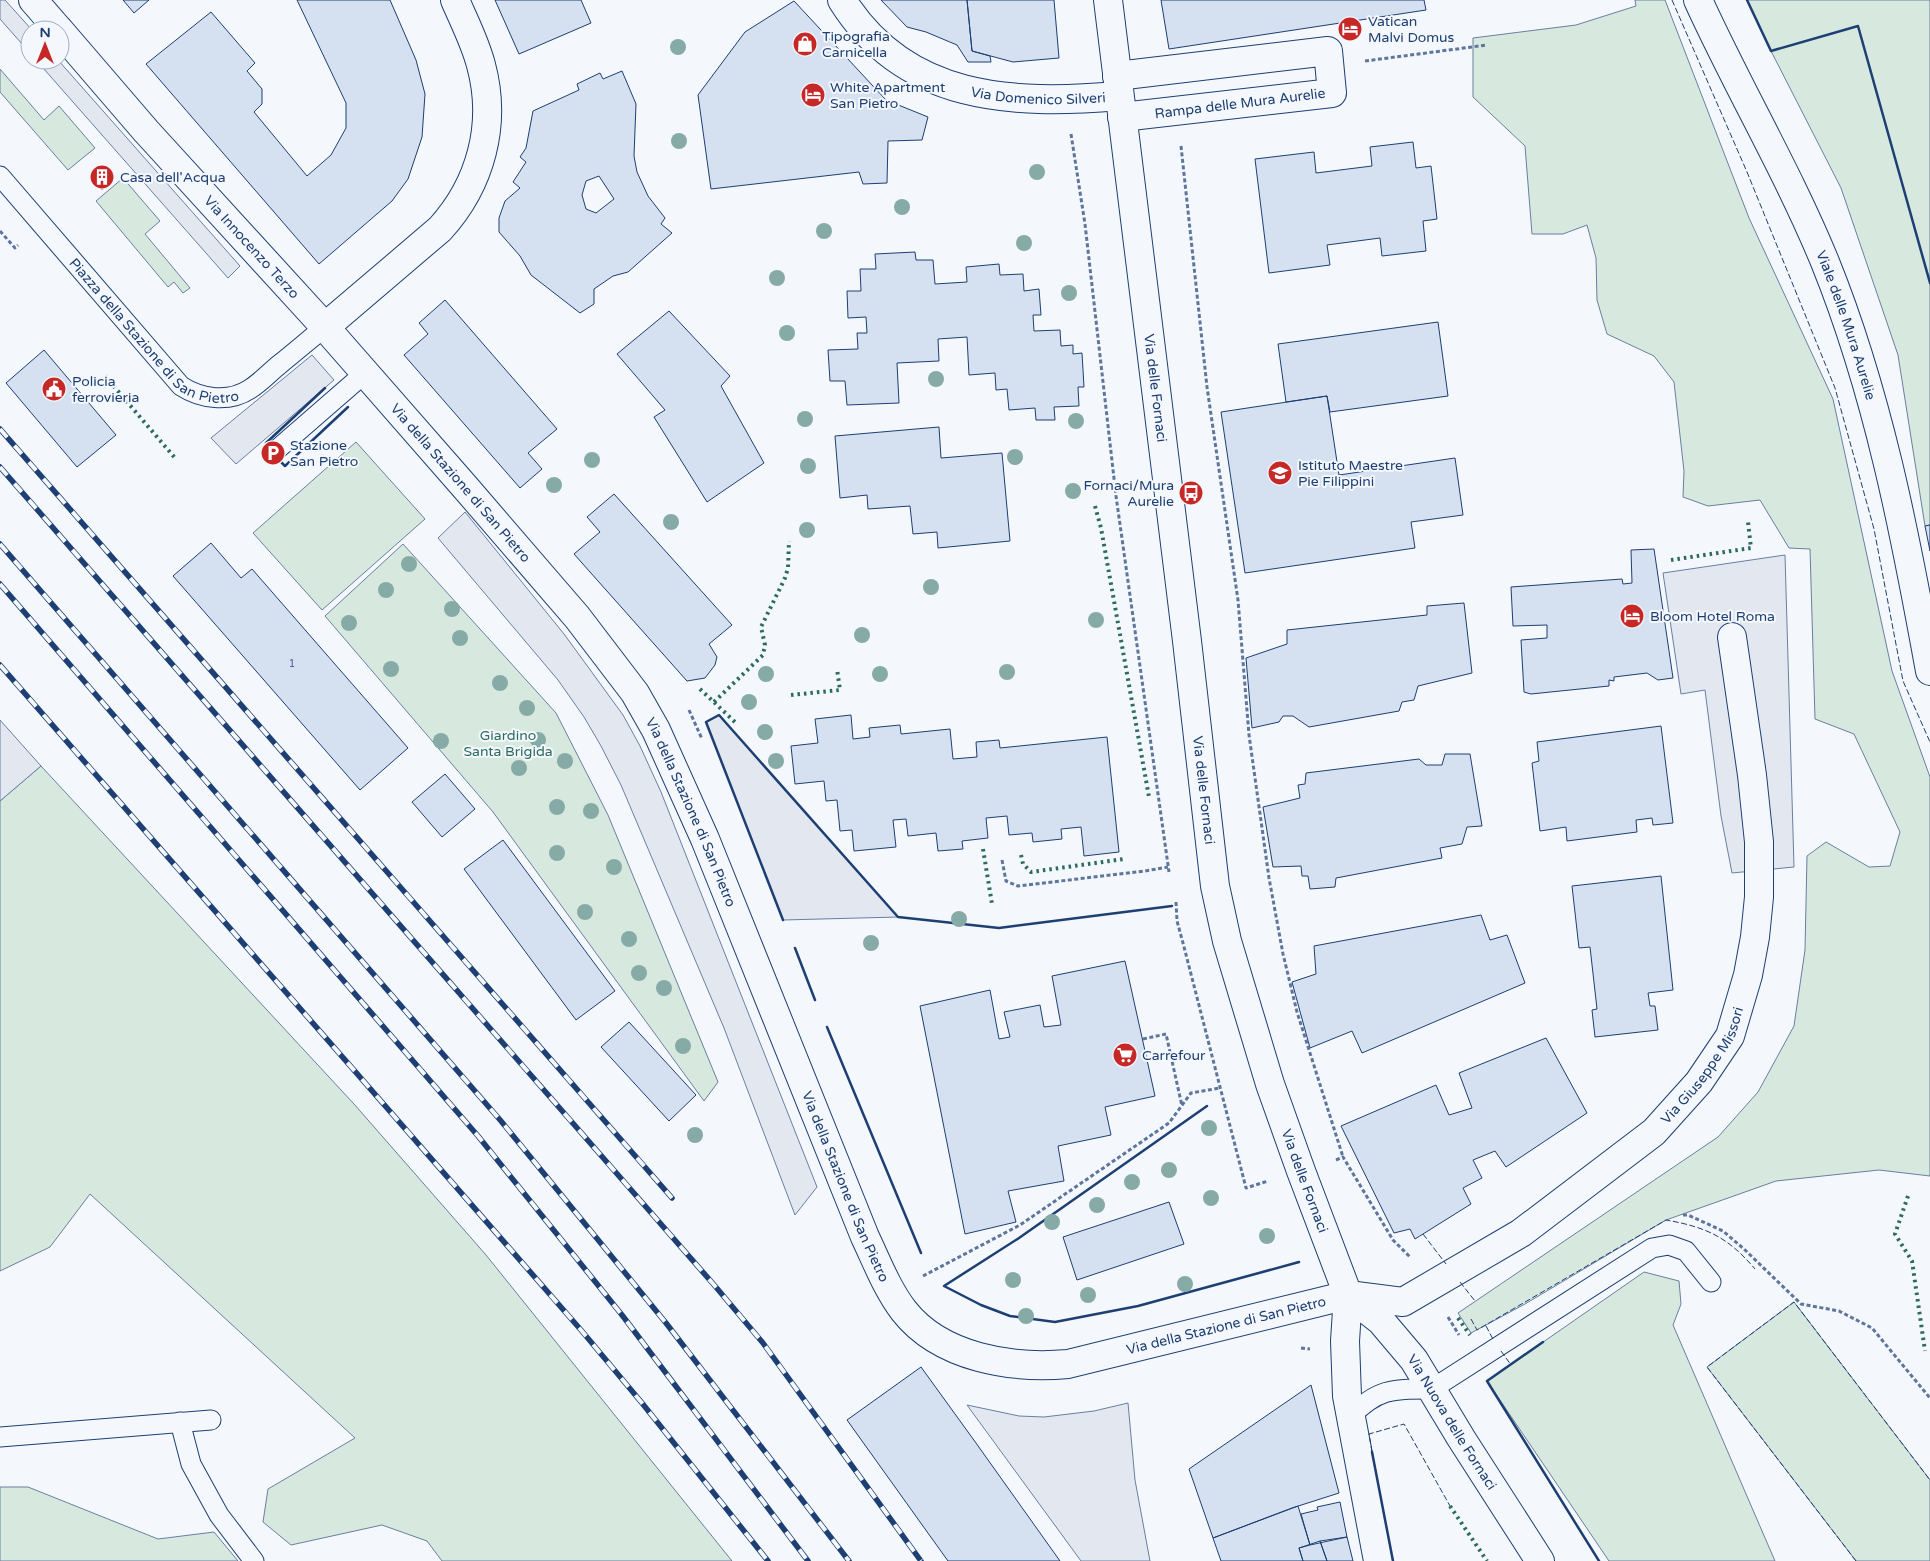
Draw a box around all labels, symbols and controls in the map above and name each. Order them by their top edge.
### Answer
place label: Vatican Malvi Domus [1368,13,1455,46]
hotel icon: Vatican Malvi Domus [1337,16,1363,42]
north arrow [20,20,70,70]
text: N [39,24,51,41]
place label: Tipografia Carnicella [822,28,890,61]
shop icon: Tipografia Carnicella [792,31,818,57]
place label: White Apartment San Pietro [830,79,946,112]
hotel icon: White Apartment San Pietro [800,82,826,108]
street label: Via Domenico Silveri [969,83,1106,108]
street label: Rampa delle Mura Aurelie [1154,85,1326,122]
building icon: Casa dell'Acqua [89,164,115,190]
place label: Casa dell'Acqua [120,169,226,186]
street label: Via Innocenzo Terzo [200,192,303,302]
street label: Viale delle Mura Aurelie [1812,248,1879,402]
street label: Piazza della Stazione di San Pietro [65,255,241,407]
street label: Via delle Fornaci [1140,333,1170,443]
place label: Policia ferrovieria [72,373,139,406]
public building icon: Policia ferrovieria [41,376,67,402]
street label: Via della Stazione di San Pietro [387,400,534,566]
place label: Stazione San Pietro [290,437,358,470]
parking icon: Stazione San Pietro [260,440,286,466]
place label: Istituto Maestre Pie Filippini [1298,457,1403,490]
school or university icon: Istituto Maestre Pie Filippini [1267,460,1293,486]
place label: Fornaci/Mura Aurelie [1084,477,1174,510]
bus stop icon: Fornaci/Mura Aurelie [1178,480,1204,506]
hotel icon: Bloom Hotel Roma [1619,603,1645,629]
place label: Bloom Hotel Roma [1650,608,1775,625]
house number: 1 [289,657,295,670]
street label: Via della Stazione di San Pietro [642,715,739,909]
park label: Giardino Santa Brigida [463,727,553,760]
street label: Via delle Fornaci [1189,735,1218,845]
street label: Via Giuseppe Missori [1657,1005,1747,1128]
supermarket icon: Carrefour [1112,1042,1138,1068]
place label: Carrefour [1142,1047,1206,1064]
street label: Via della Stazione di San Pietro [798,1089,893,1285]
street label: Via delle Fornaci [1278,1127,1332,1235]
street label: Via della Stazione di San Pietro [1125,1293,1328,1358]
street label: Via Nuova delle Fornaci [1404,1351,1500,1493]

